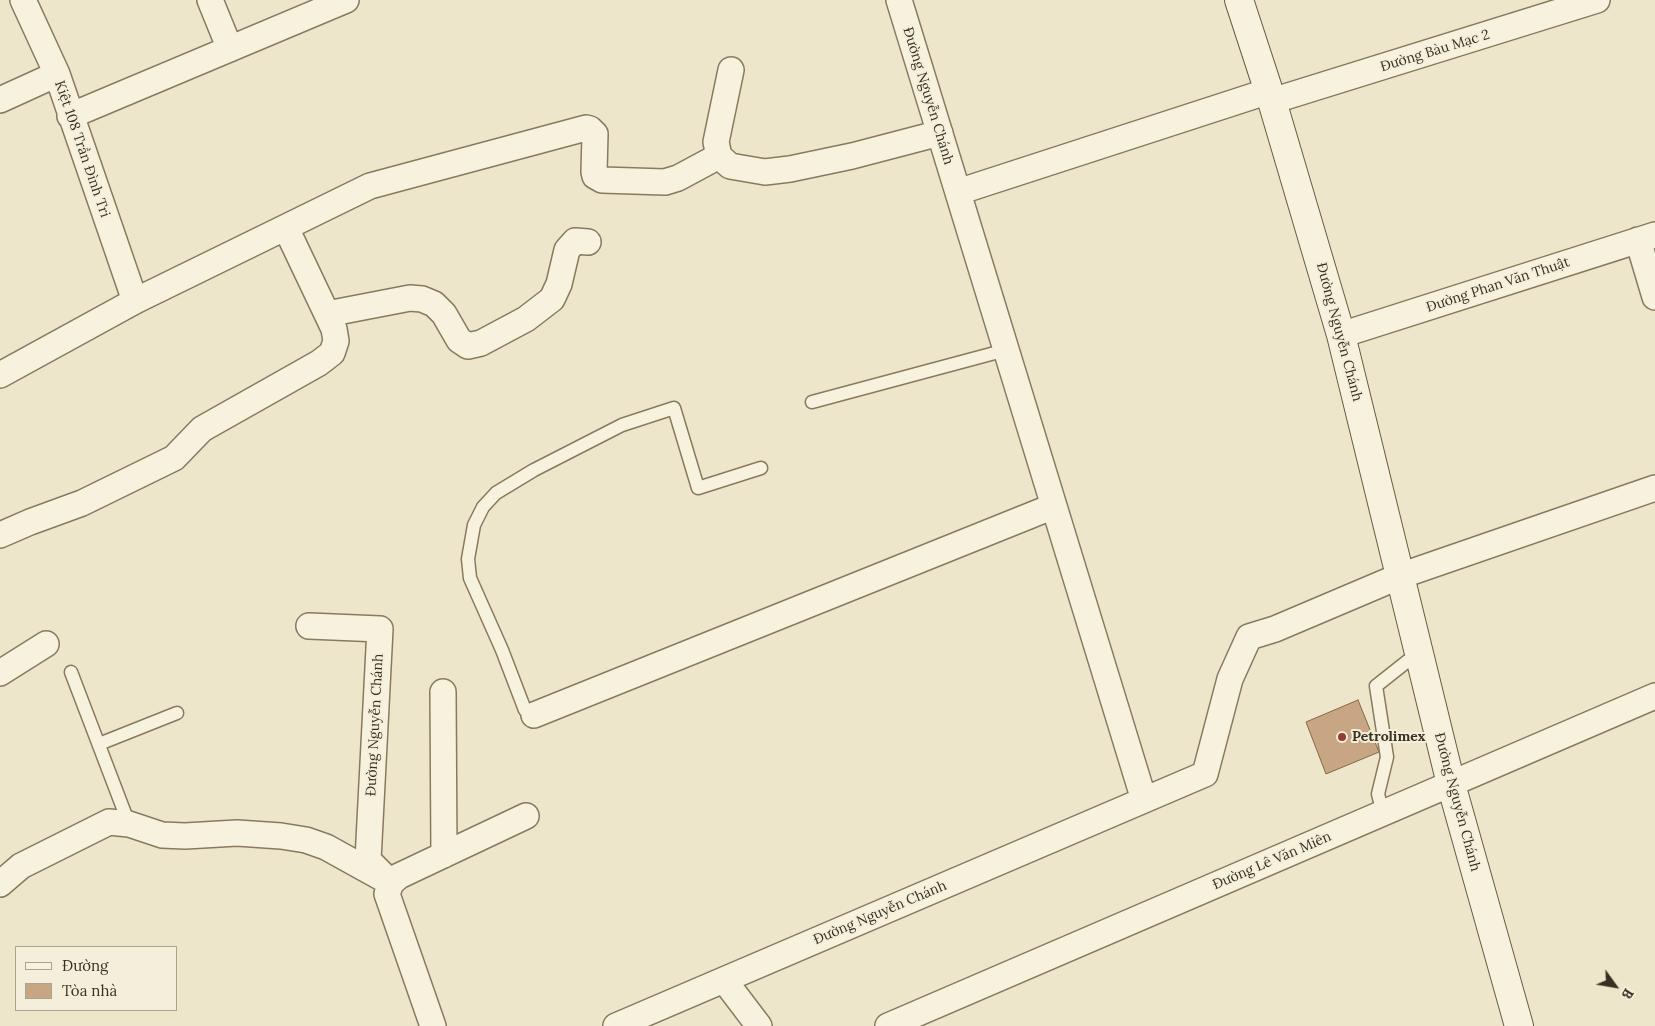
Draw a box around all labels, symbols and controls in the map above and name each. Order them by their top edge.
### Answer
street label: Đường Nguyễn Chánh [899,25,957,167]
street label: Đường Bàu Mạc 2 [1378,26,1492,76]
street label: Kiệt 108 Trần Đình Tri [51,78,113,220]
street label: Đường Phan Văn Thuật [1424,254,1572,316]
street label: Đường Nguyễn Chánh [1312,261,1366,403]
street label: Đường Nguyễn Chánh [363,653,387,797]
place label: Petrolimex [1352,729,1426,745]
marker: Petrolimex [1336,731,1348,743]
street label: Đường Nguyễn Chánh [1430,731,1484,873]
street label: Đường Lê Văn Miên [1210,828,1334,894]
street label: Đường Nguyễn Chánh [811,877,949,949]
legend [15,946,178,1011]
text: Đường [62,956,108,975]
north arrow [1590,961,1640,1011]
text: Tòa nhà [62,981,117,1000]
text: B [1618,985,1638,1003]

